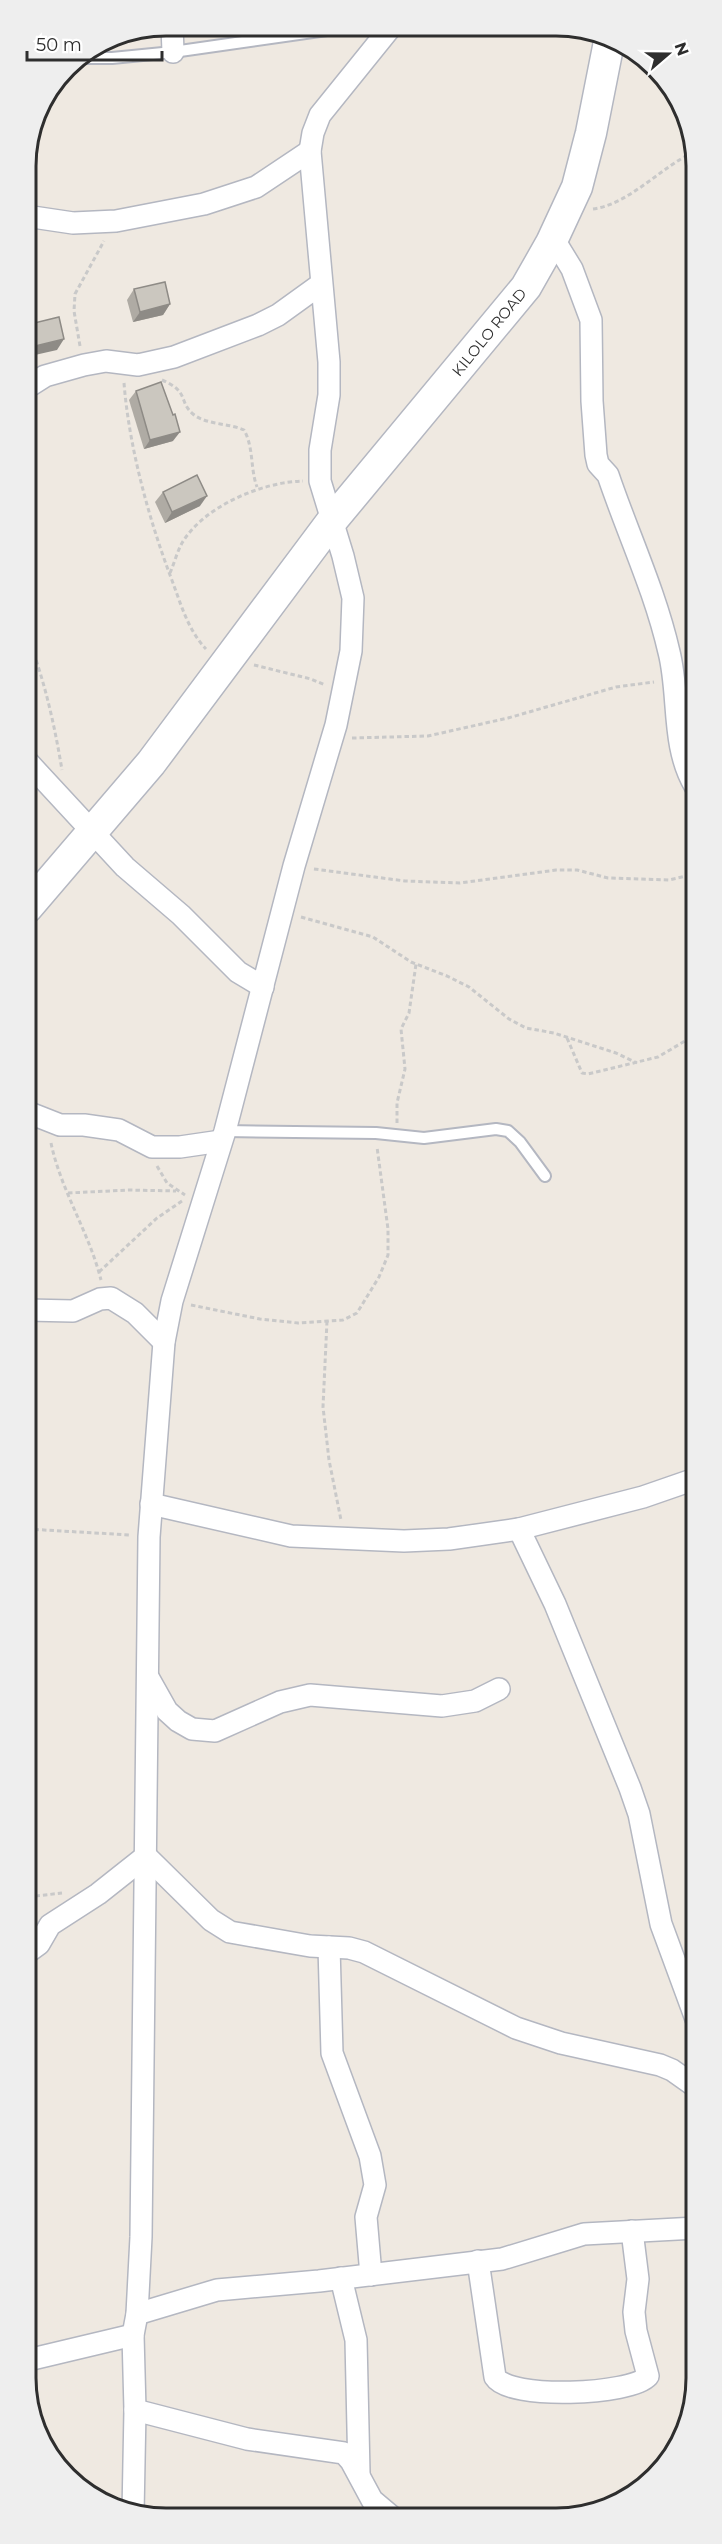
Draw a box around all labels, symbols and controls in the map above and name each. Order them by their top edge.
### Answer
scale bar [27,24,162,62]
north arrow [638,24,698,84]
text: 50 m [36,34,82,56]
text: N [670,40,693,58]
street label: KILOLO ROAD [448,284,530,380]

